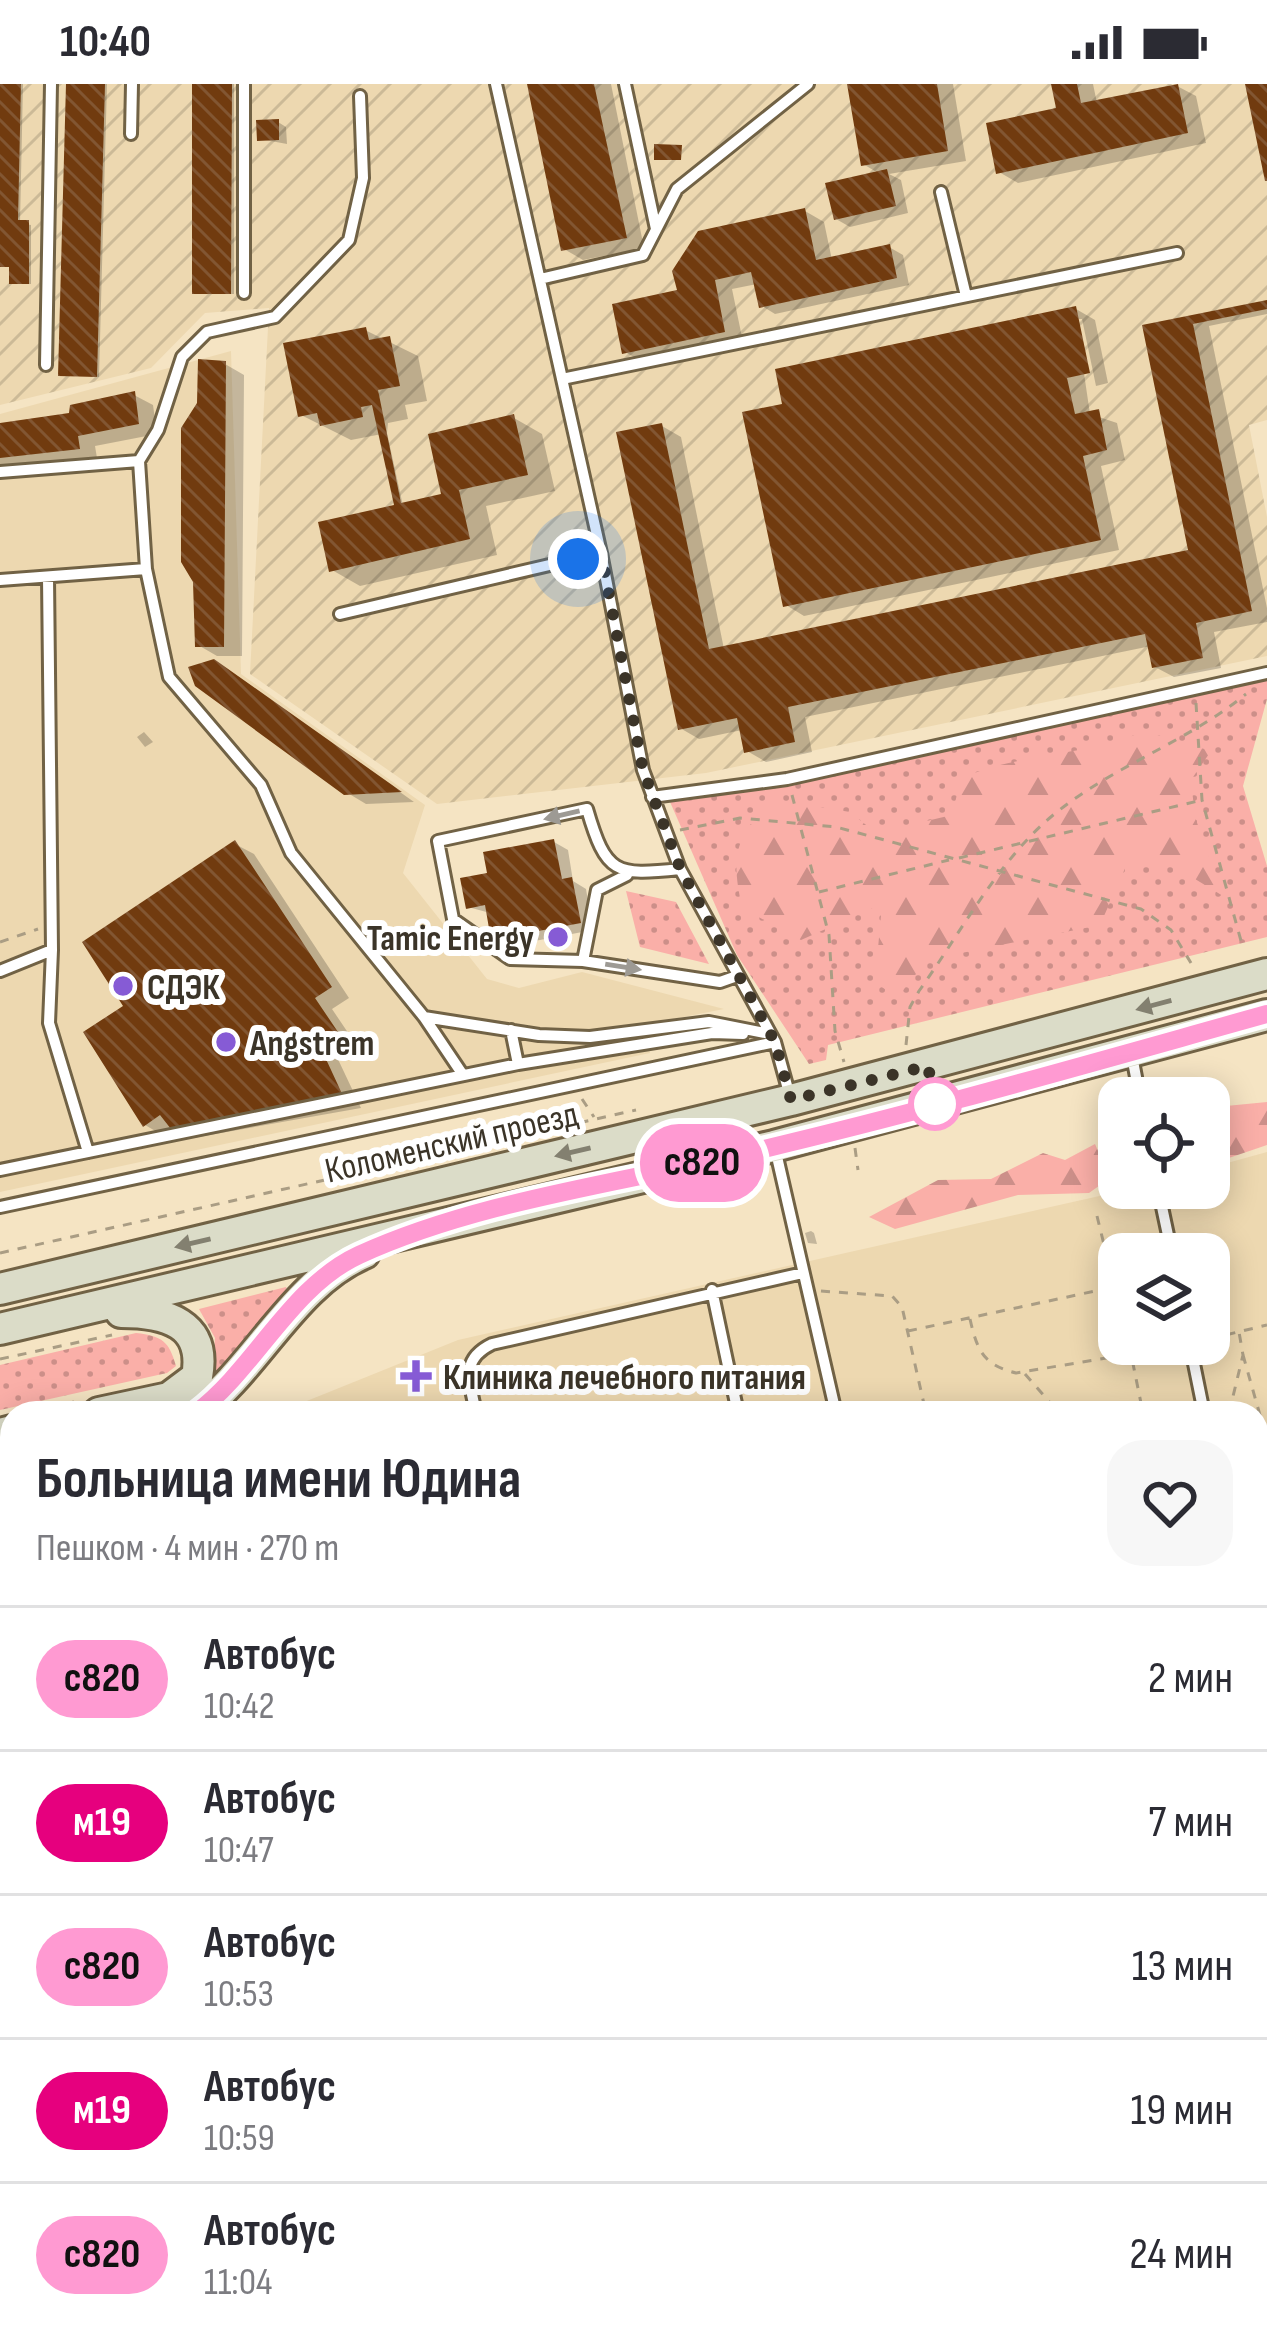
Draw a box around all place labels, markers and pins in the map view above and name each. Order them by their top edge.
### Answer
place label: Tamic Energy [367,918,534,961]
marker: Tamic Energy [545,924,571,950]
place label: СДЭК [147,967,220,1010]
marker: СДЭК [110,973,136,999]
place label: Angstrem [249,1023,374,1066]
marker: Angstrem [213,1029,239,1055]
unlabelled marker [910,1079,960,1129]
place label: Клиника лечебного питания [443,1357,806,1400]
marker: Клиника лечебного питания [400,1360,432,1392]

